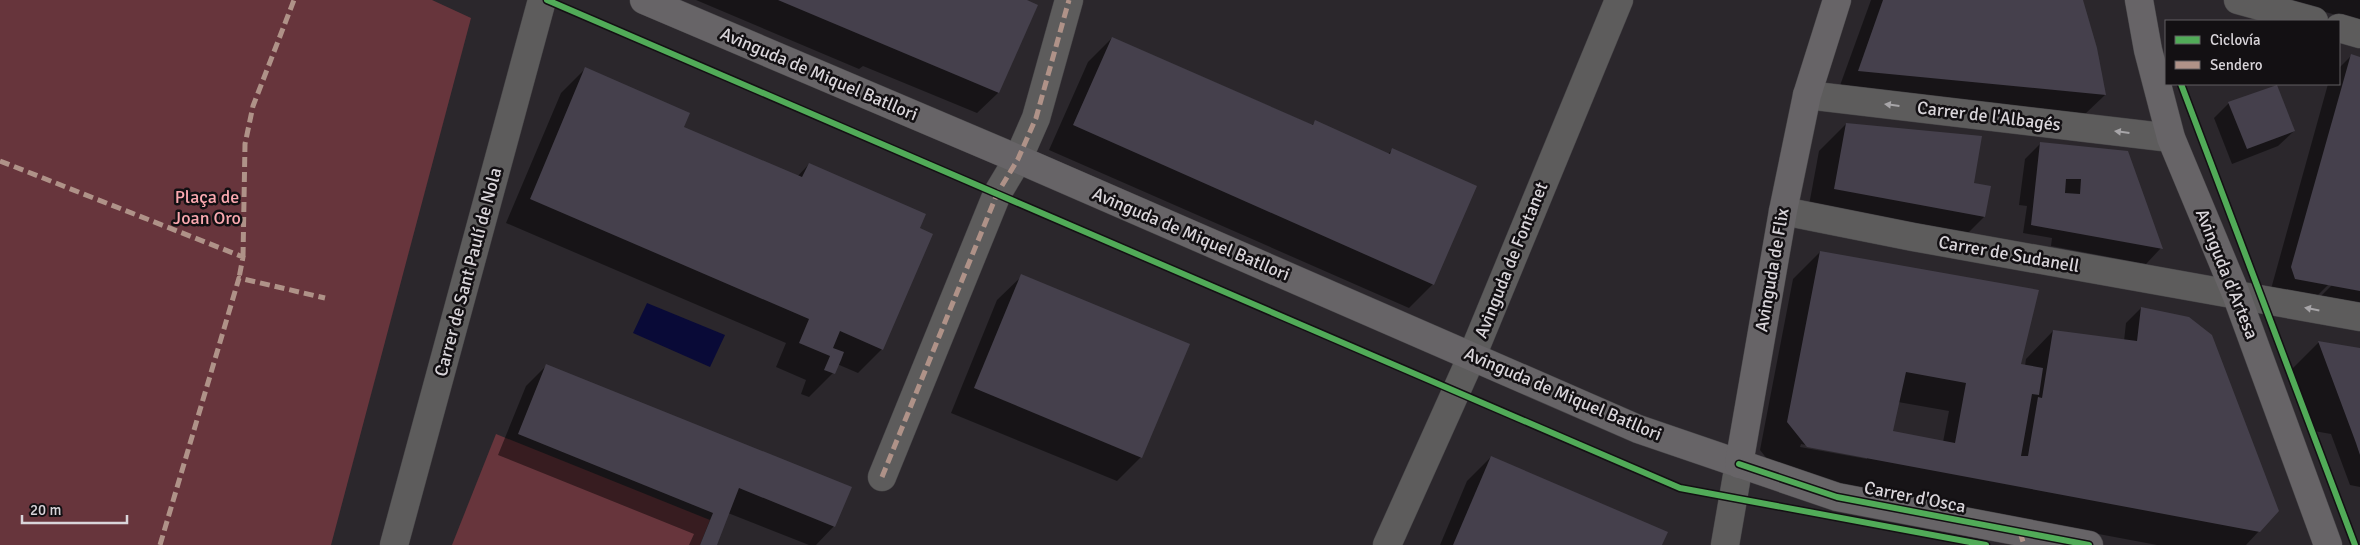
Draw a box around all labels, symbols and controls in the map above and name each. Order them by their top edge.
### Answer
legend [2165,20,2340,85]
street label: Avinguda de Miquel Batllori [717,22,921,126]
text: Ciclovía [2210,31,2261,49]
text: Sendero [2210,56,2263,74]
street label: Carrer de l'Albagés [1916,96,2062,136]
one-way arrow [1883,101,1899,109]
one-way arrow [2114,128,2130,136]
street label: Carrer de Sant Paulí de Nola [429,165,507,379]
street label: Avinguda de Fontanet [1470,179,1552,341]
street label: Avinguda de Miquel Batllori [1089,182,1293,286]
park label: Plaça de Joan Oro [173,186,241,229]
street label: Avinguda de Flix [1750,206,1794,334]
street label: Avinguda d'Artesa [2191,206,2263,342]
street label: Carrer de Sudanell [1937,231,2081,277]
one-way arrow [2304,304,2320,312]
street label: Avinguda de Miquel Batllori [1461,342,1665,446]
street label: Carrer d'Osca [1862,476,1968,518]
scale bar [22,492,128,524]
text: 20 m [30,501,61,519]

